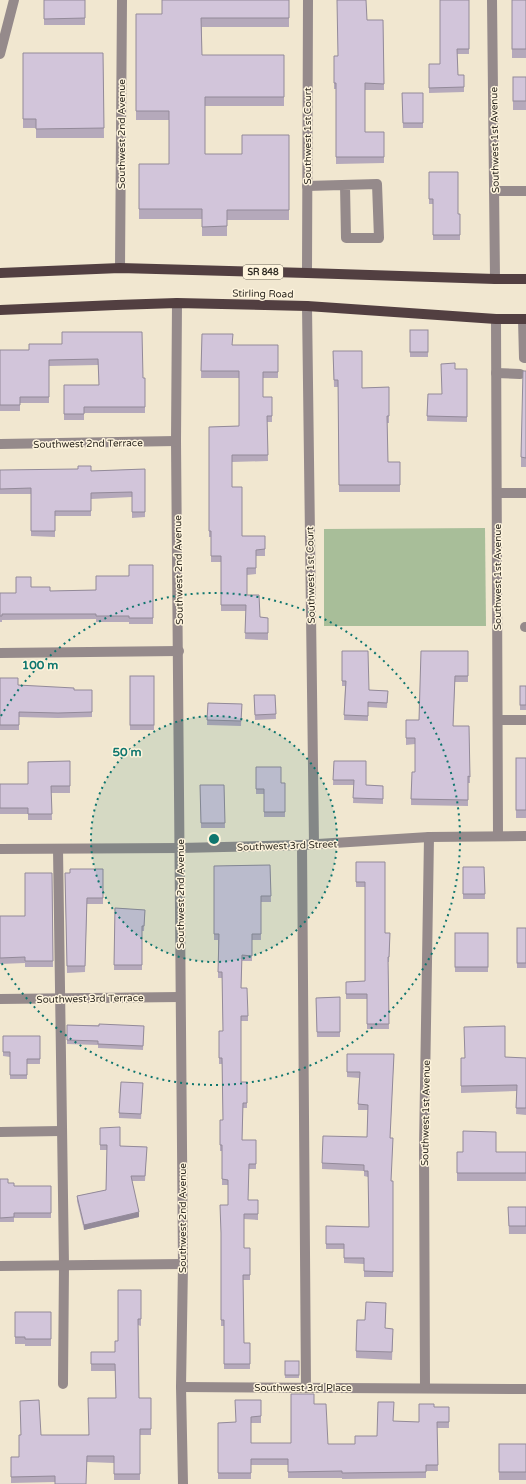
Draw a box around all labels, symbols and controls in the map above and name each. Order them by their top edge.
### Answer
street label: Southwest 2nd Avenue [116,79,128,189]
street label: Southwest 1st Court [302,87,314,184]
street label: Southwest 1st Avenue [488,87,502,193]
road number: SR 848 [243,265,283,279]
street label: Stirling Road [232,287,294,301]
street label: Southwest 2nd Terrace [33,437,143,451]
street label: Southwest 2nd Avenue [172,515,186,625]
street label: Southwest 1st Avenue [492,524,504,630]
street label: Southwest 1st Court [304,526,318,624]
text: 100 m [22,658,58,672]
text: 50 m [112,745,142,759]
centre of rings [207,832,221,846]
street label: Southwest 3rd Street [237,838,338,854]
street label: Southwest 2nd Avenue [175,839,187,949]
street label: Southwest 3rd Terrace [36,992,144,1006]
street label: Southwest 1st Avenue [419,1060,433,1166]
street label: Southwest 2nd Avenue [177,1163,189,1273]
street label: Southwest 3rd Place [254,1382,352,1394]

